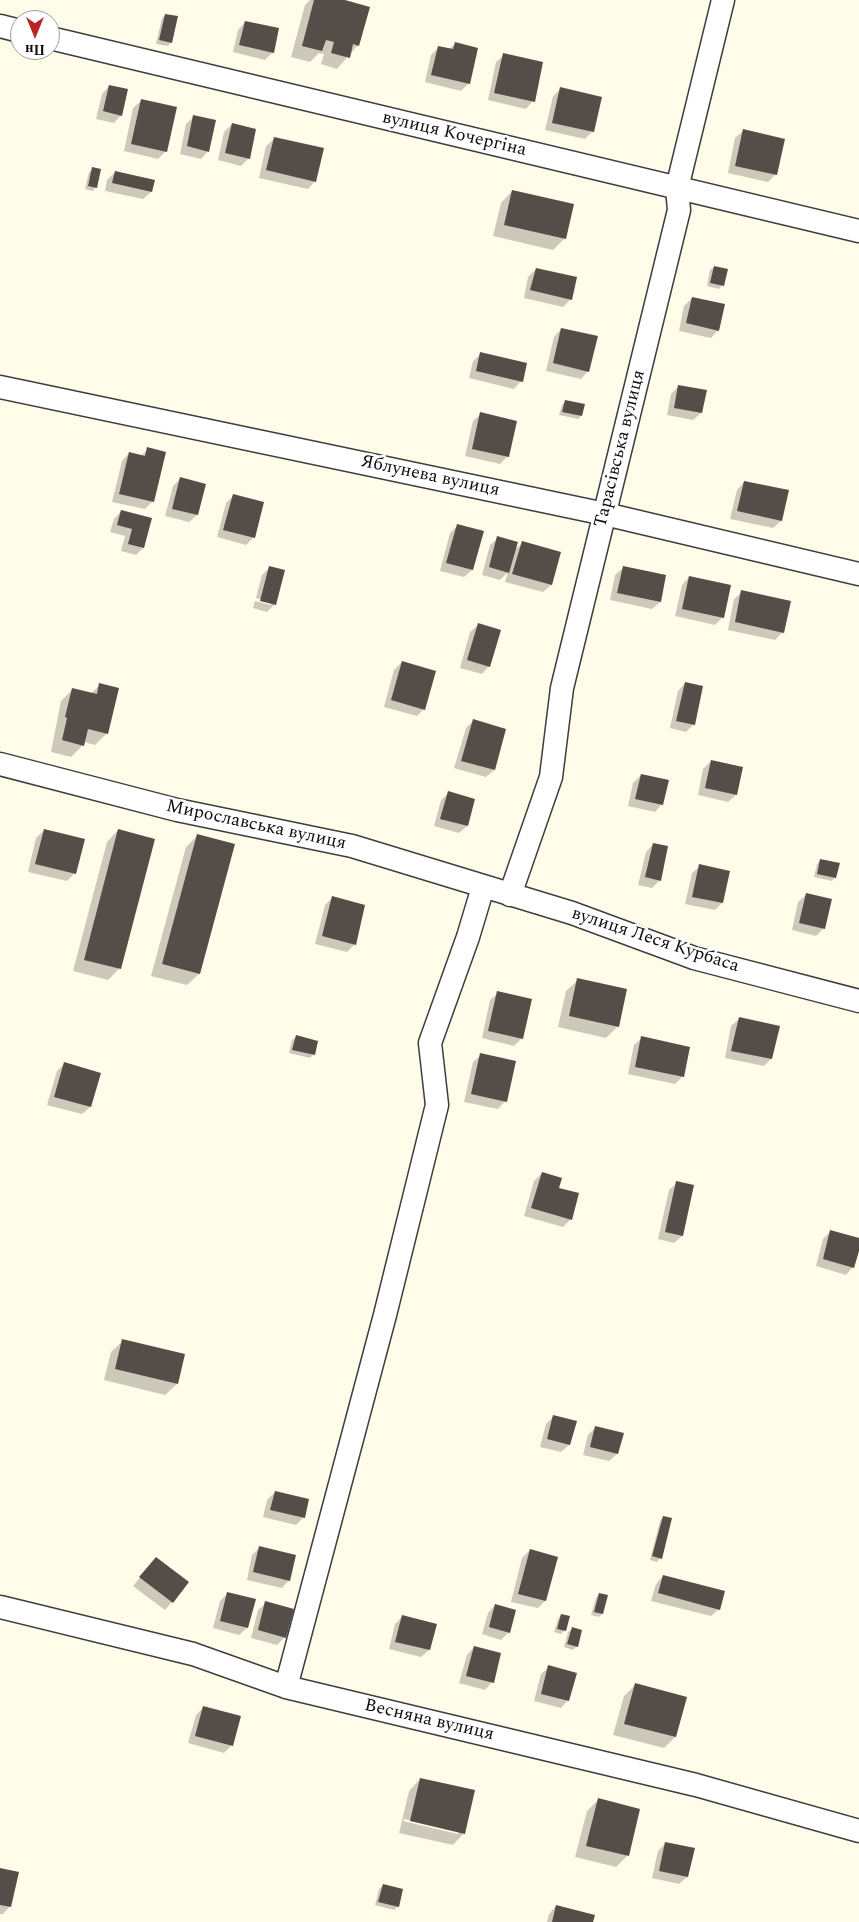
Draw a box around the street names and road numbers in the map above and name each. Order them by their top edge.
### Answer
street label: вулиця Кочергіна [380,108,528,162]
street label: Тарасівська вулиця [591,368,651,530]
street label: Яблунева вулиця [359,452,501,502]
street label: Мирославська вулиця [164,796,348,856]
street label: вулиця Леся Курбаса [569,904,741,978]
street label: Весняна вулиця [362,1696,496,1746]

